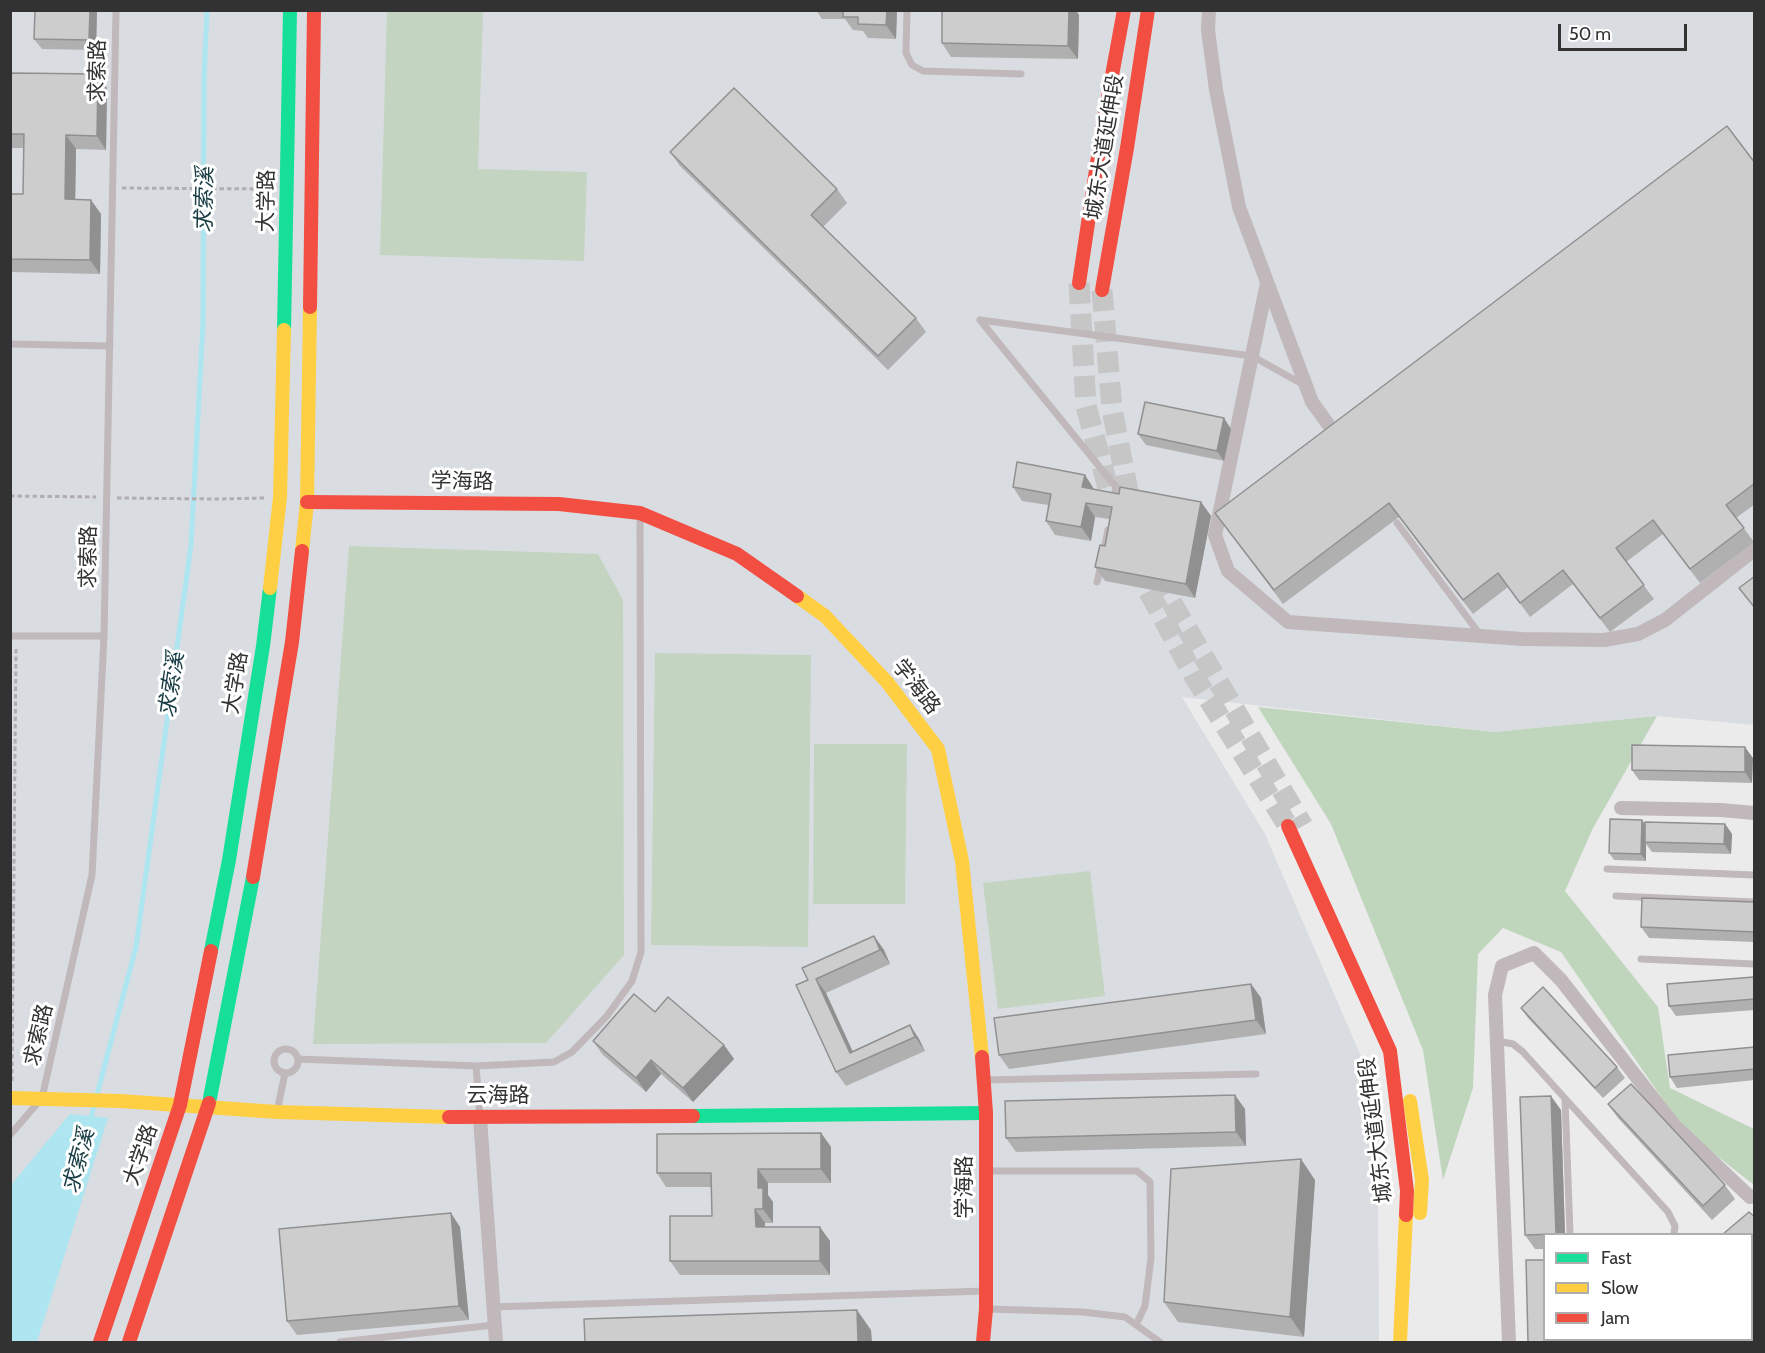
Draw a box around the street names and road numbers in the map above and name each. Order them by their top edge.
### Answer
street label: 求索路 [85,39,111,103]
street label: 城东大道延伸段 [1081,72,1129,222]
street label: 大学路 [254,169,280,233]
street label: 学海路 [430,469,494,495]
street label: 求索路 [76,525,102,589]
street label: 大学路 [219,650,253,716]
street label: 学海路 [887,654,945,720]
street label: 求索路 [20,1001,58,1069]
street label: 城东大道延伸段 [1355,1056,1397,1204]
street label: 云海路 [467,1083,529,1109]
street label: 大学路 [119,1121,163,1189]
street label: 学海路 [952,1156,978,1218]

